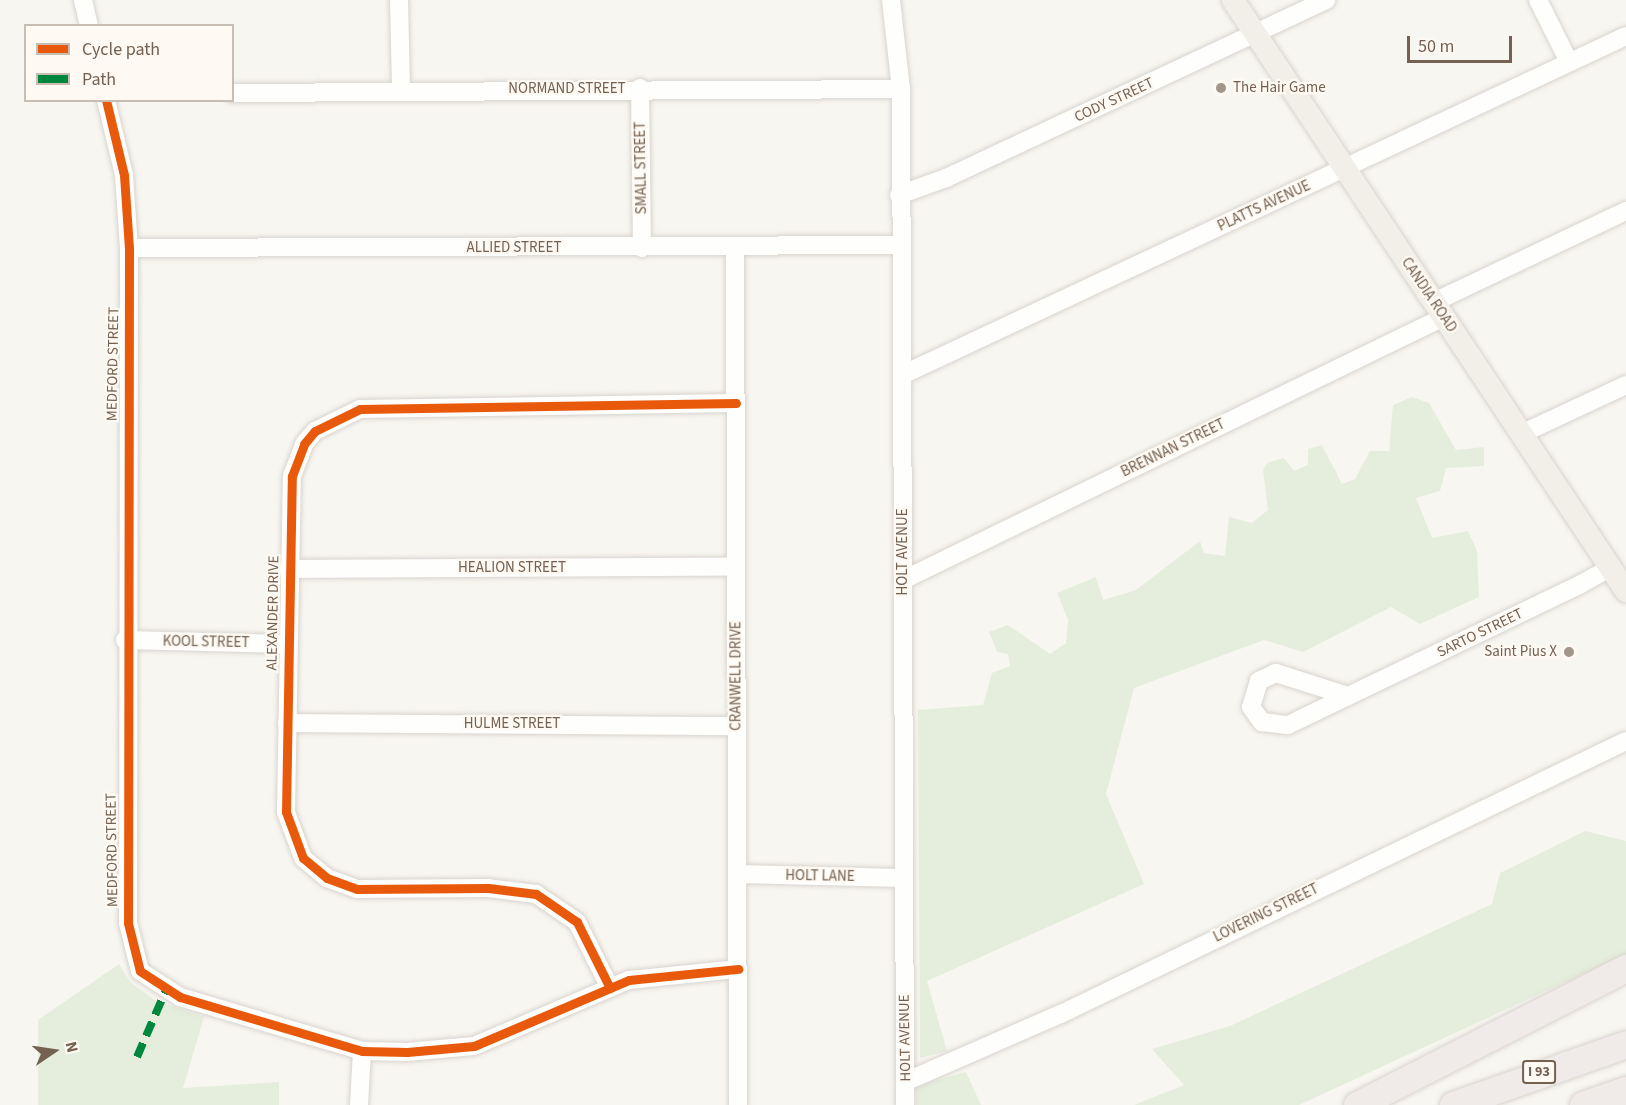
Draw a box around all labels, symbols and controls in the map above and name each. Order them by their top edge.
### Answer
legend [24,24,234,102]
scale bar [1410,24,1515,62]
text: 50 m [1418,34,1454,59]
text: Cycle path [82,37,160,62]
text: Path [82,67,116,92]
street label: CODY STREET [1072,74,1156,126]
place label: The Hair Game [1233,79,1326,97]
street label: NORMAND STREET [508,80,626,98]
marker: The Hair Game [1214,81,1228,95]
street label: SMALL STREET [631,121,651,215]
street label: PLATTS AVENUE [1215,177,1313,235]
street label: ALLIED STREET [467,239,561,257]
street label: CANDIA ROAD [1397,254,1461,336]
street label: MEDFORD STREET [103,307,123,421]
street label: BRENNAN STREET [1118,415,1228,481]
street label: HOLT AVENUE [894,508,912,596]
street label: ALEXANDER DRIVE [263,555,283,671]
street label: HEALION STREET [458,559,566,577]
street label: SARTO STREET [1434,604,1526,662]
street label: CRANWELL DRIVE [727,621,745,731]
street label: KOOL STREET [162,632,250,652]
place label: Saint Pius X [1484,643,1557,661]
marker: Saint Pius X [1562,645,1576,659]
street label: HULME STREET [464,715,560,733]
street label: MEDFORD STREET [102,793,122,907]
street label: HOLT LANE [785,866,855,886]
street label: LOVERING STREET [1210,880,1322,946]
street label: HOLT AVENUE [895,994,915,1082]
north arrow [24,1021,84,1081]
text: N [60,1039,83,1055]
road number: I 93 [1521,1061,1557,1083]

